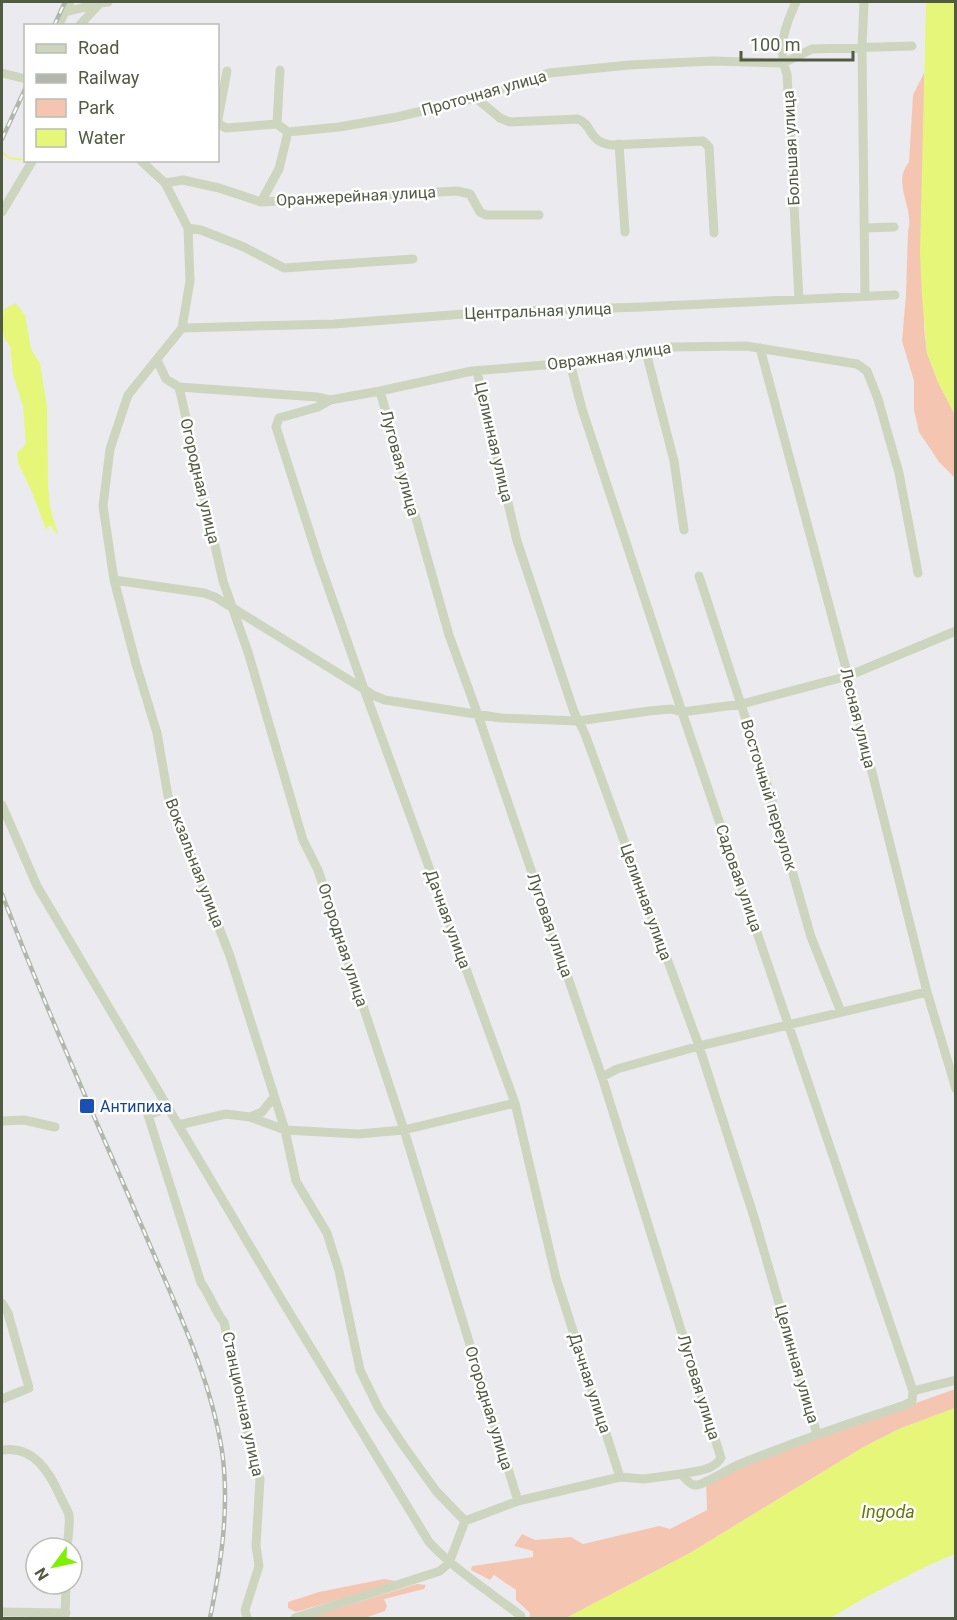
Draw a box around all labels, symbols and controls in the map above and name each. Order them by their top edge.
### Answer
legend [24,24,219,162]
scale bar [741,24,854,62]
text: 100 m [750,34,801,55]
text: Road [78,37,119,58]
street label: Проточная улица [419,66,549,120]
text: Railway [78,67,140,88]
street label: Большая улица [778,90,804,206]
text: Park [78,97,115,118]
text: Water [78,127,125,148]
street label: Оранжерейная улица [276,182,436,210]
street label: Центральная улица [464,299,612,323]
street label: Овражная улица [546,338,672,374]
street label: Целинная улица [471,380,517,504]
street label: Луговая улица [377,408,423,518]
street label: Огородная улица [176,416,224,546]
street label: Лесная улица [836,666,880,770]
street label: Восточный переулок [737,717,801,873]
street label: Вокзальная улица [162,796,228,930]
street label: Садовая улица [712,822,766,934]
street label: Целинная улица [616,841,676,963]
street label: Дачная улица [421,867,475,971]
street label: Луговая улица [523,870,577,980]
street label: Огородная улица [314,881,372,1009]
marker: Антипиха [78,1097,96,1115]
place label: Антипиха [100,1097,172,1116]
street label: Целинная улица [771,1303,823,1425]
street label: Станционная улица [218,1330,268,1478]
street label: Дачная улица [565,1331,615,1435]
street label: Луговая улица [674,1332,724,1442]
street label: Огородная улица [461,1344,517,1472]
water label: Ingoda [861,1501,915,1522]
north arrow [24,1536,84,1596]
text: N [31,1564,53,1584]

